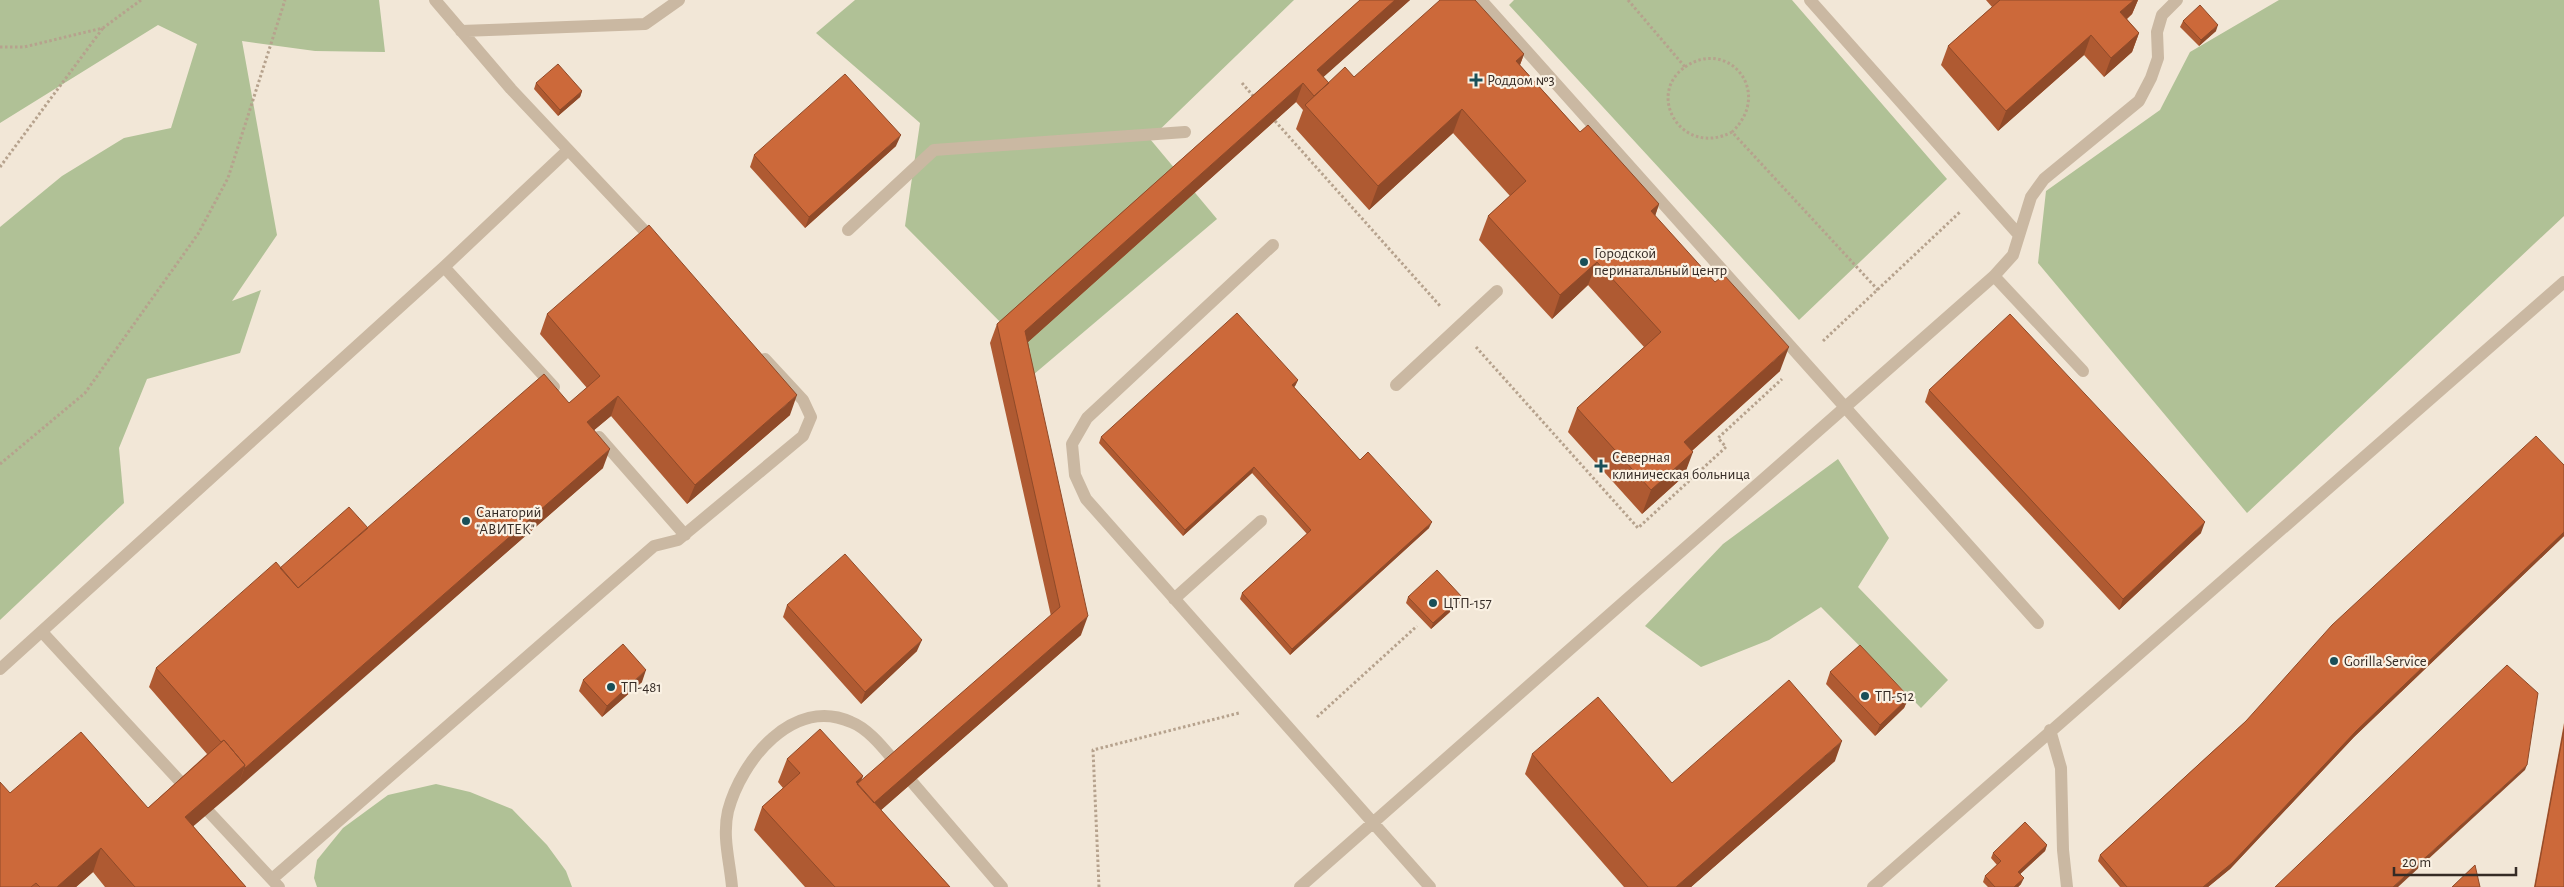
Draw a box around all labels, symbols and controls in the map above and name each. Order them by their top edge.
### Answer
marker: Роддом №3 [1469,73,1483,87]
place label: Роддом №3 [1487,73,1555,88]
place label: Городской перинатальный центр [1594,246,1728,278]
marker: Городской перинатальный центр [1578,256,1590,268]
place label: Северная клиническая больница [1612,450,1750,482]
marker: Северная клиническая больница [1594,459,1608,473]
place label: Санаторий "АВИТЕК" [476,505,542,537]
marker: Санаторий "АВИТЕК" [460,515,472,527]
place label: ЦТП-157 [1443,596,1492,611]
marker: ЦТП-157 [1427,597,1439,609]
place label: Gorilla Service [2344,654,2427,669]
marker: Gorilla Service [2328,655,2340,667]
place label: ТП-481 [621,680,662,695]
marker: ТП-481 [605,681,617,693]
place label: ТП-512 [1875,689,1915,704]
marker: ТП-512 [1859,690,1871,702]
scale bar [2394,844,2516,876]
text: 20 m [2402,855,2431,870]

